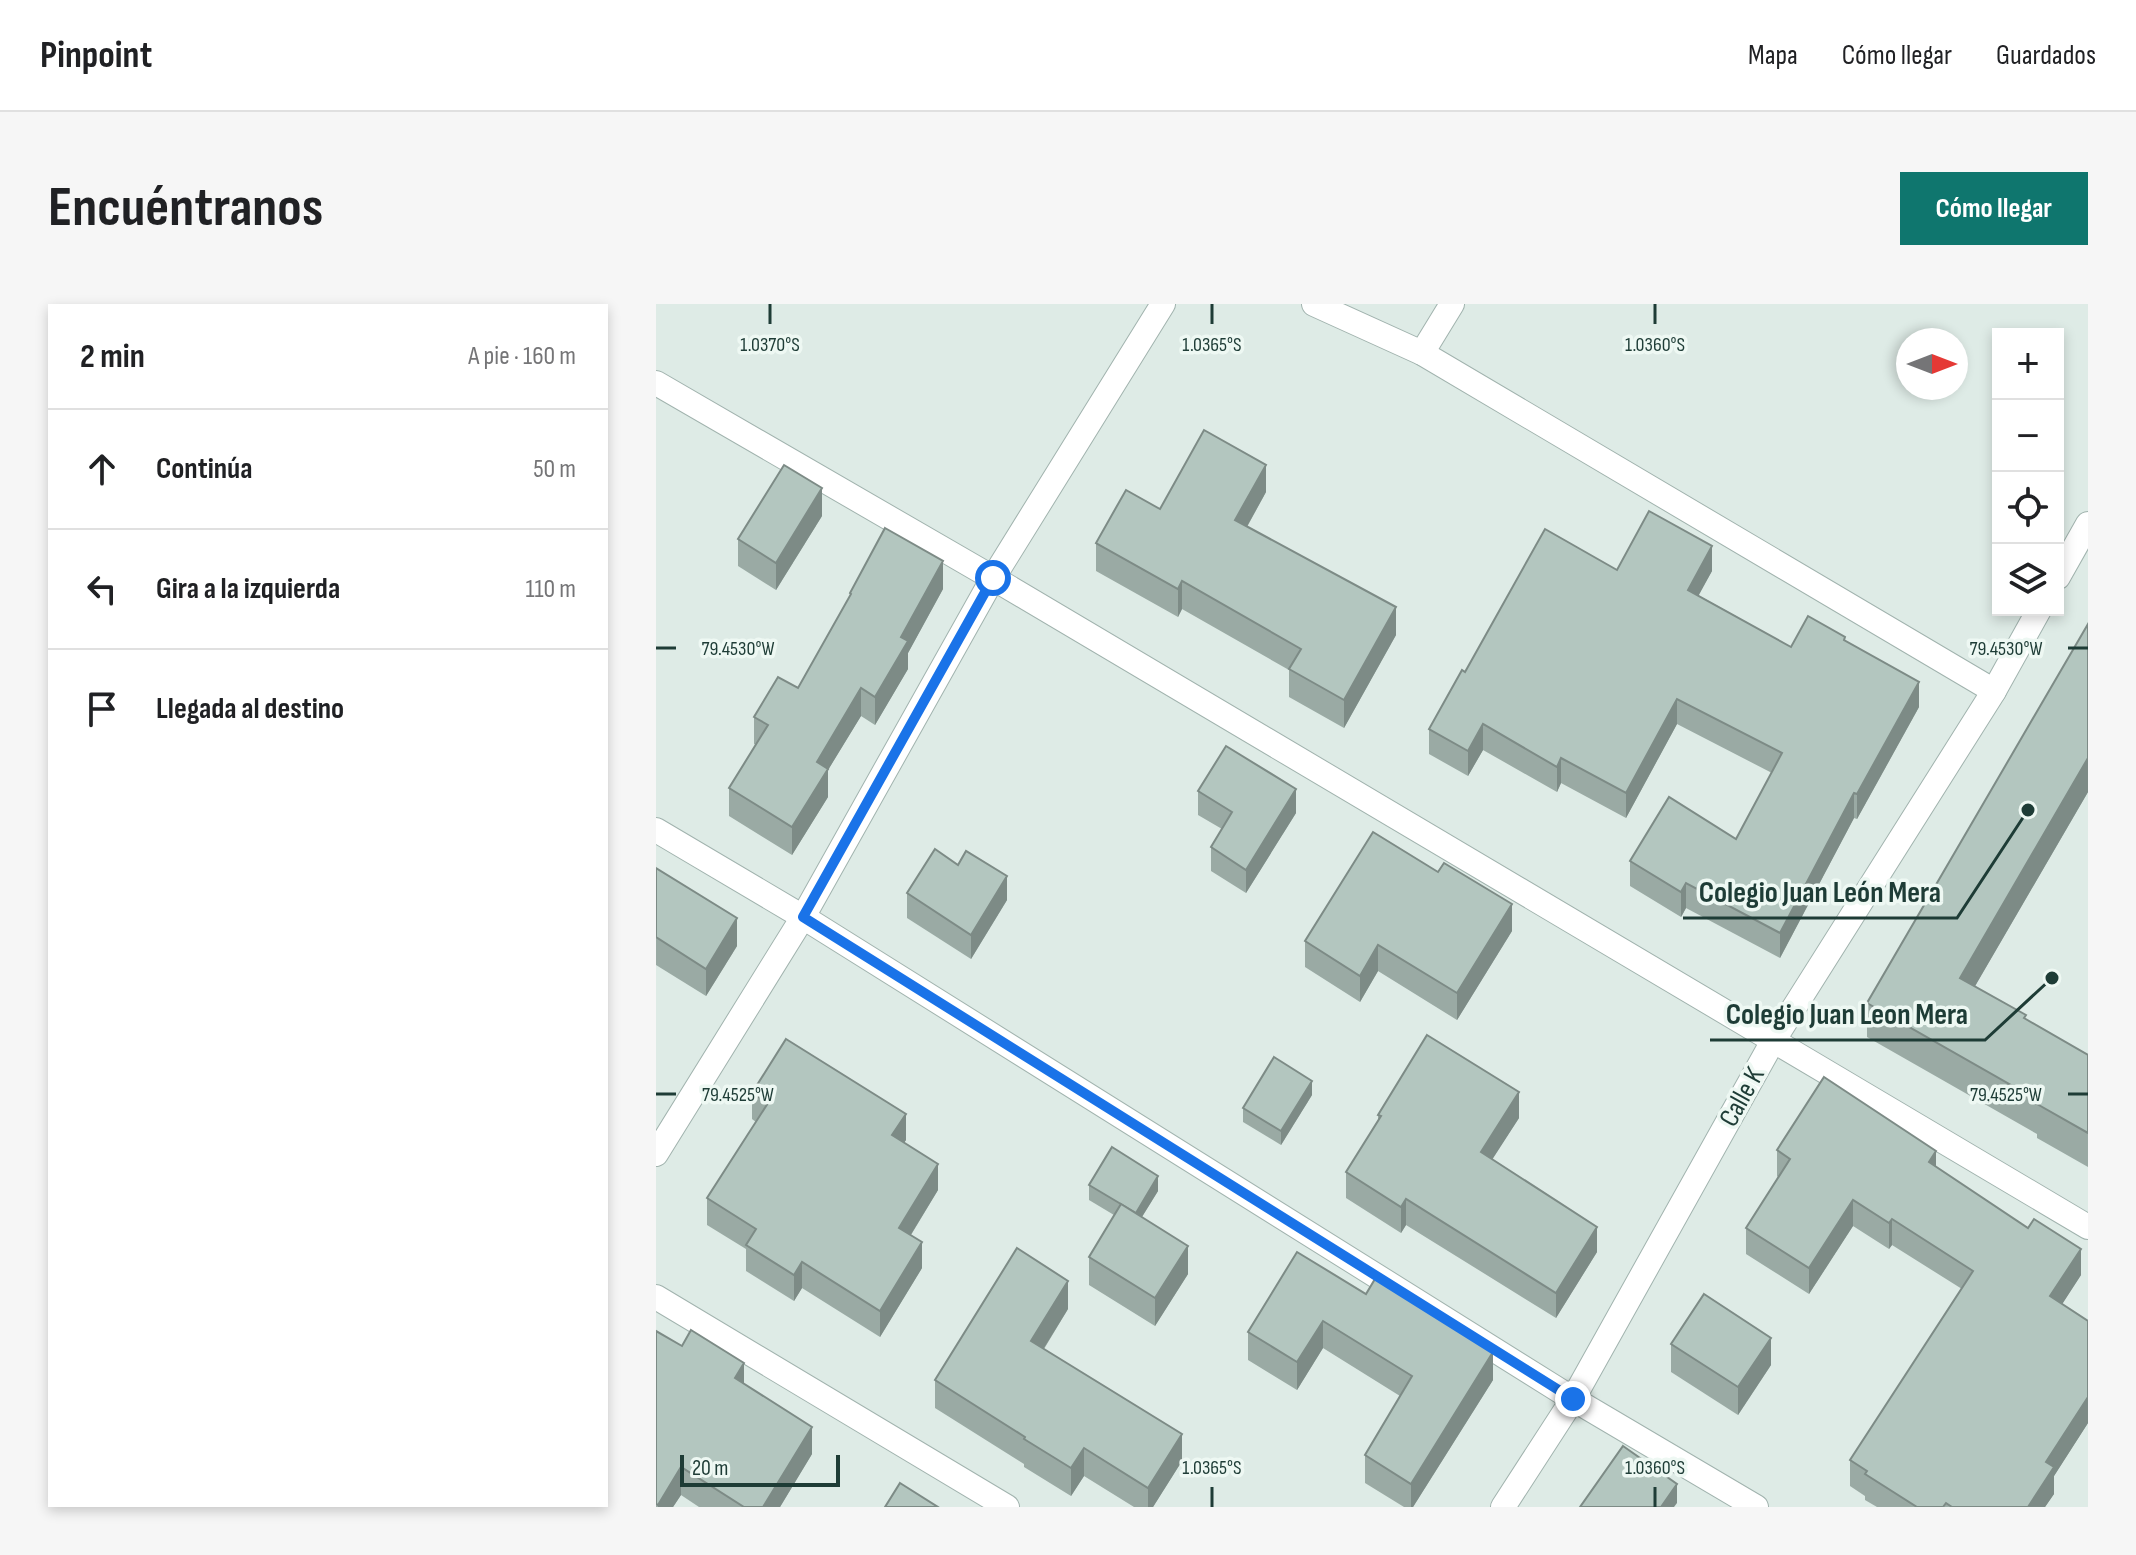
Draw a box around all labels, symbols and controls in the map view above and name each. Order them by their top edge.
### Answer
text: Pinpoint [40,33,152,78]
text: Mapa [1748,39,1798,72]
text: Cómo llegar [1842,39,1952,72]
text: Guardados [1996,39,2096,72]
button: Cómo llegar [1900,172,2088,245]
text: Encuéntranos [48,175,323,242]
north arrow [1896,328,1968,400]
map controls [1992,328,2064,616]
button: + [1992,328,2064,400]
text: 1.0370°S [740,333,800,357]
text: 1.0365°S [1182,333,1242,357]
text: 1.0360°S [1625,333,1685,357]
text: 2 min [80,336,145,377]
text: A pie · 160 m [468,341,576,372]
button: − [1992,400,2064,472]
icon: ahead [80,447,124,491]
text: Continúa [156,451,252,487]
text: 50 m [533,454,576,485]
button: locate [1992,472,2064,544]
button: layers [1992,544,2064,616]
route start [975,560,1011,596]
icon: left [80,567,124,611]
text: Gira a la izquierda [156,571,340,607]
text: 110 m [525,574,576,605]
text: 79.4530°W [702,637,774,661]
text: 79.4530°W [1970,637,2042,661]
icon: arrive [80,687,124,731]
text: Llegada al destino [156,691,344,727]
callout: Colegio Juan León Mera [1683,864,1957,918]
text: Colegio Juan León Mera [1699,875,1941,911]
callout: Colegio Juan Leon Mera [1710,986,1985,1040]
text: Colegio Juan Leon Mera [1726,997,1968,1033]
street label: Calle K [1712,1061,1772,1132]
text: 79.4525°W [702,1083,774,1107]
text: 79.4525°W [1970,1083,2042,1107]
route end [1555,1381,1591,1417]
scale bar [680,1451,840,1487]
text: 20 m [692,1455,729,1482]
text: 1.0365°S [1182,1456,1242,1480]
text: 1.0360°S [1625,1456,1685,1480]

